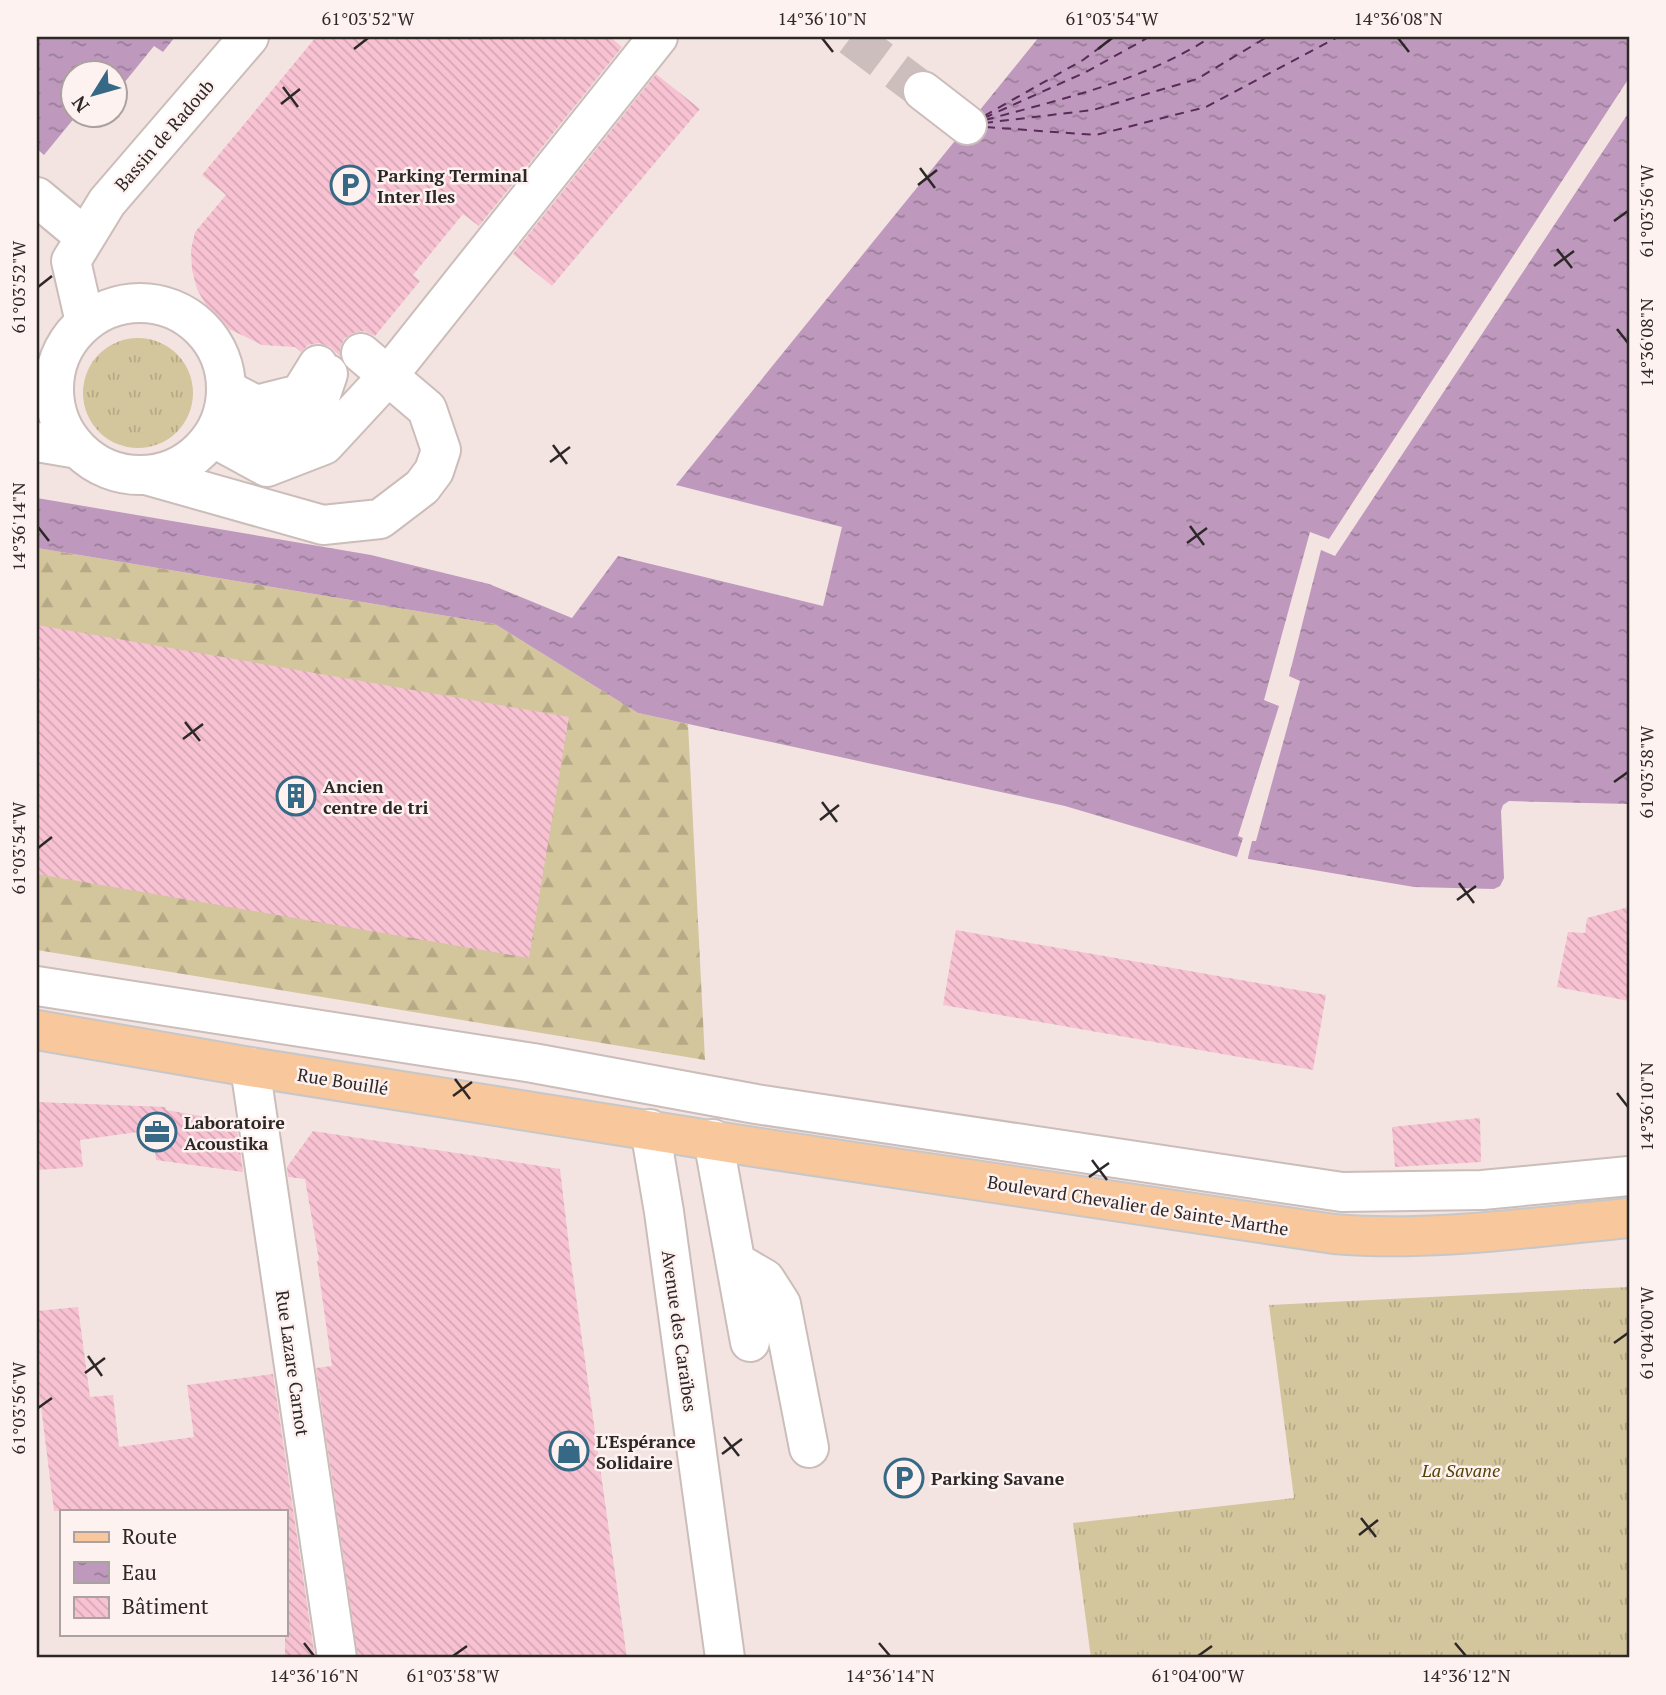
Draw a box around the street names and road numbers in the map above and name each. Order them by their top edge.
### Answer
street label: Bassin de Radoub [109,74,219,196]
street label: Rue Bouillé [296,1062,390,1100]
street label: Boulevard Chevalier de Sainte-Marthe [986,1169,1290,1241]
street label: Avenue des Caraïbes [657,1248,703,1414]
street label: Rue Lazare Carnot [271,1288,315,1438]

